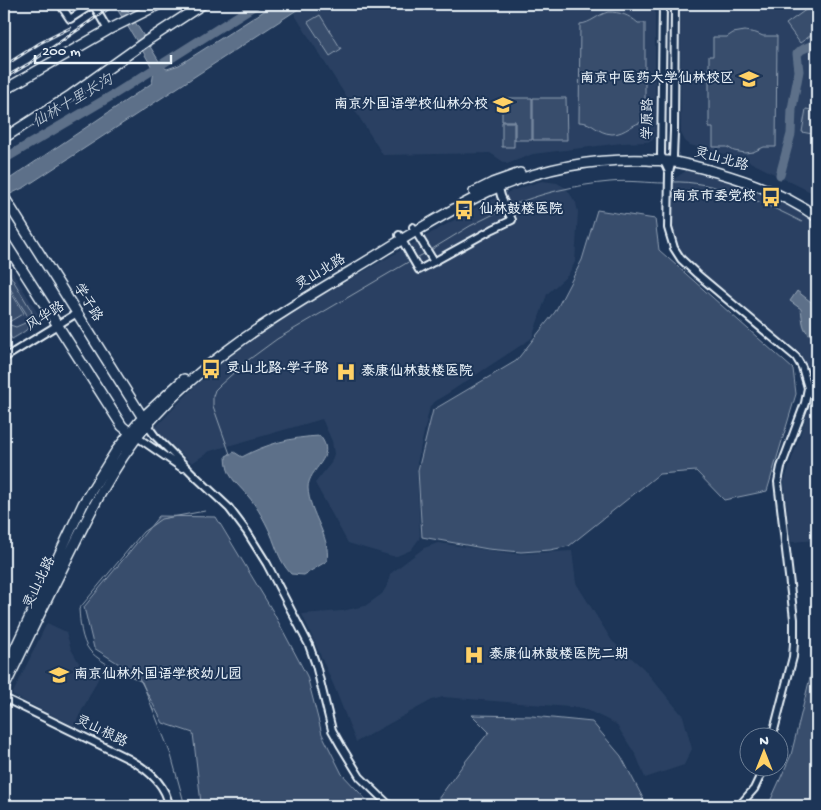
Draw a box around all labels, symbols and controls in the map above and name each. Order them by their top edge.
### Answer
scale bar [35,32,171,64]
text: 200 m [42,43,81,61]
school or university icon: 南京中医药大学仙林校区 [738,68,760,90]
water label: 仙林十里长沟 [29,70,118,132]
place label: 南京中医药大学仙林校区 [580,70,734,88]
school or university icon: 南京外国语学校仙林分校 [492,94,514,116]
place label: 南京外国语学校仙林分校 [334,96,488,114]
street label: 学原路 [639,98,658,140]
street label: 灵山北路 [692,143,751,176]
bus stop icon: 南京市委党校 [760,186,782,208]
place label: 南京市委党校 [672,189,756,206]
bus stop icon: 仙林鼓楼医院 [453,199,475,221]
place label: 仙林鼓楼医院 [479,201,563,219]
street label: 灵山北路 [292,250,349,295]
street label: 学子路 [69,280,106,325]
street label: 风华路 [23,298,68,335]
bus stop icon: 灵山北路·学子路 [200,358,222,380]
place label: 灵山北路·学子路 [226,360,328,378]
hospital icon: 泰康仙林鼓楼医院 [335,361,357,383]
place label: 泰康仙林鼓楼医院 [361,363,473,381]
street label: 灵山北路 [19,554,60,612]
hospital icon: 泰康仙林鼓楼医院二期 [463,644,485,666]
place label: 泰康仙林鼓楼医院二期 [489,646,629,664]
school or university icon: 南京仙林外国语学校幼儿园 [48,664,70,686]
place label: 南京仙林外国语学校幼儿园 [74,666,242,684]
street label: 灵山根路 [72,711,130,752]
north arrow [738,728,788,778]
text: N [759,733,769,750]

